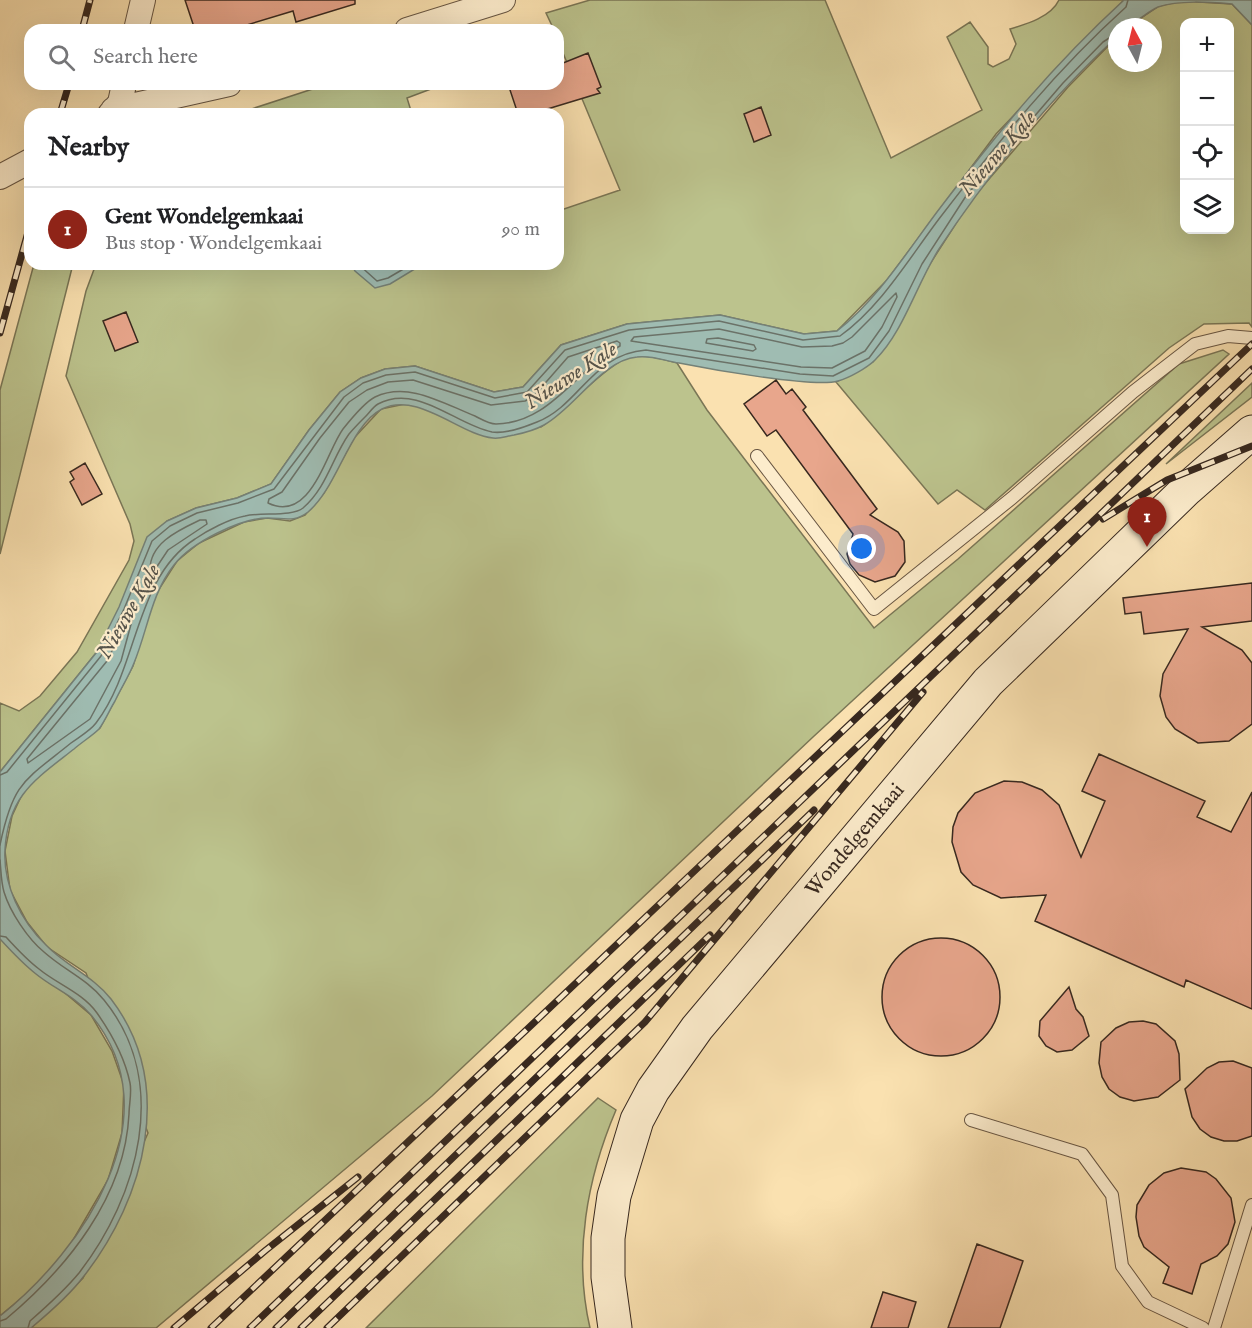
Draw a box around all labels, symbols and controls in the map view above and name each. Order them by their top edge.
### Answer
north arrow [1108,18,1162,72]
map controls [1180,18,1234,234]
button: + [1180,18,1234,72]
search box [24,24,564,90]
icon: search [45,41,78,74]
text: Search here [93,43,198,71]
button: − [1180,72,1234,126]
water label: Nieuwe Kale [953,105,1043,203]
button: locate [1180,126,1234,180]
text: Nearby [48,131,129,164]
button: layers [1180,180,1234,234]
text: Gent Wondelgemkaai [105,203,303,231]
text: 1 [64,217,71,242]
text: 90 m [502,217,540,242]
text: Bus stop · Wondelgemkaai [105,231,322,256]
water label: Nieuwe Kale [519,335,623,416]
pin: 1 [1128,498,1166,547]
your location [847,534,876,563]
water label: Nieuwe Kale [91,559,168,664]
street label: Wondelgemkaai [800,778,911,902]

